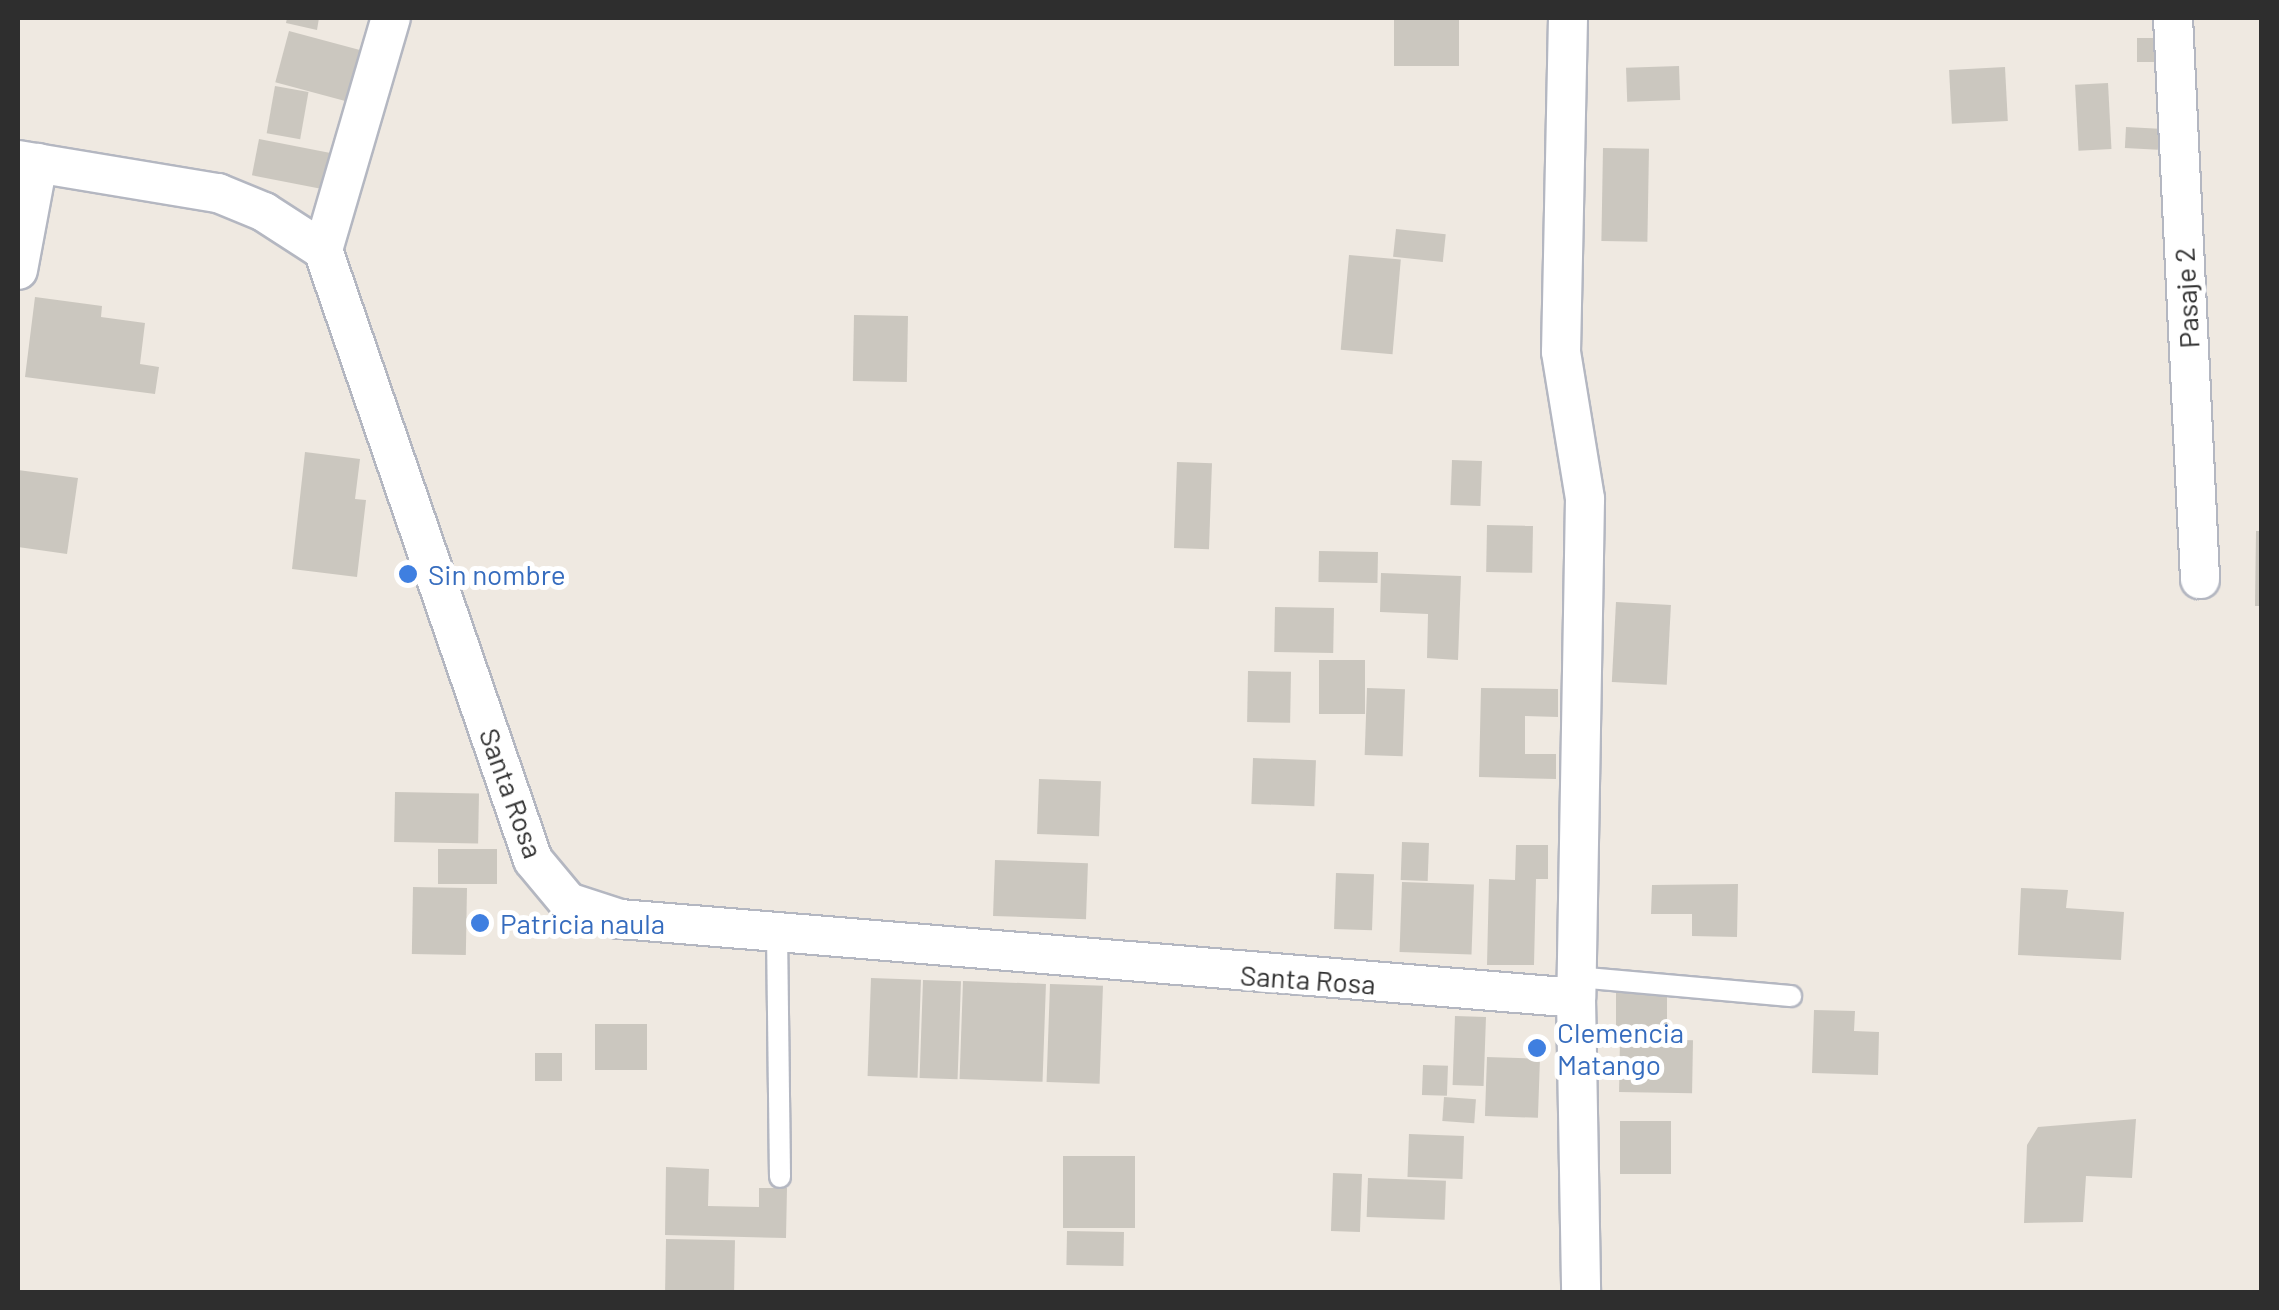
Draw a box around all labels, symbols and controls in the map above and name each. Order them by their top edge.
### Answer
street label: Pasaje 2 [2167,247,2205,349]
place label: Sin nombre [428,557,566,591]
marker: Sin nombre [397,563,419,585]
street label: Santa Rosa [473,723,551,863]
place label: Patricia naula [500,906,665,940]
marker: Patricia naula [469,912,491,934]
street label: Santa Rosa [1239,958,1377,1000]
place label: Clemencia Matango [1557,1015,1684,1081]
marker: Clemencia Matango [1526,1037,1548,1059]

